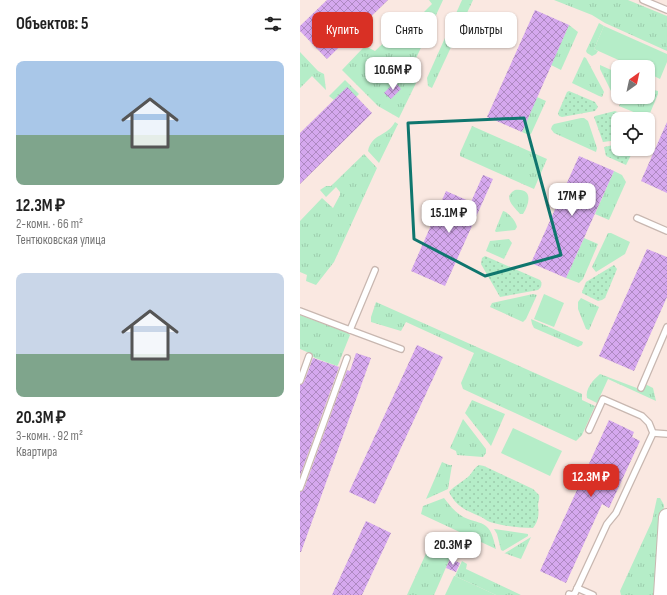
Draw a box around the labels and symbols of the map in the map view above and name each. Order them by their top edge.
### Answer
pin: 10.6M ₽ [356,57,430,91]
north arrow [611,60,655,104]
pin: 17M ₽ [544,183,600,217]
pin: 15.1M ₽ [412,200,486,234]
pin: 12.3M ₽ [554,464,628,498]
pin: 20.3M ₽ [416,532,490,566]

